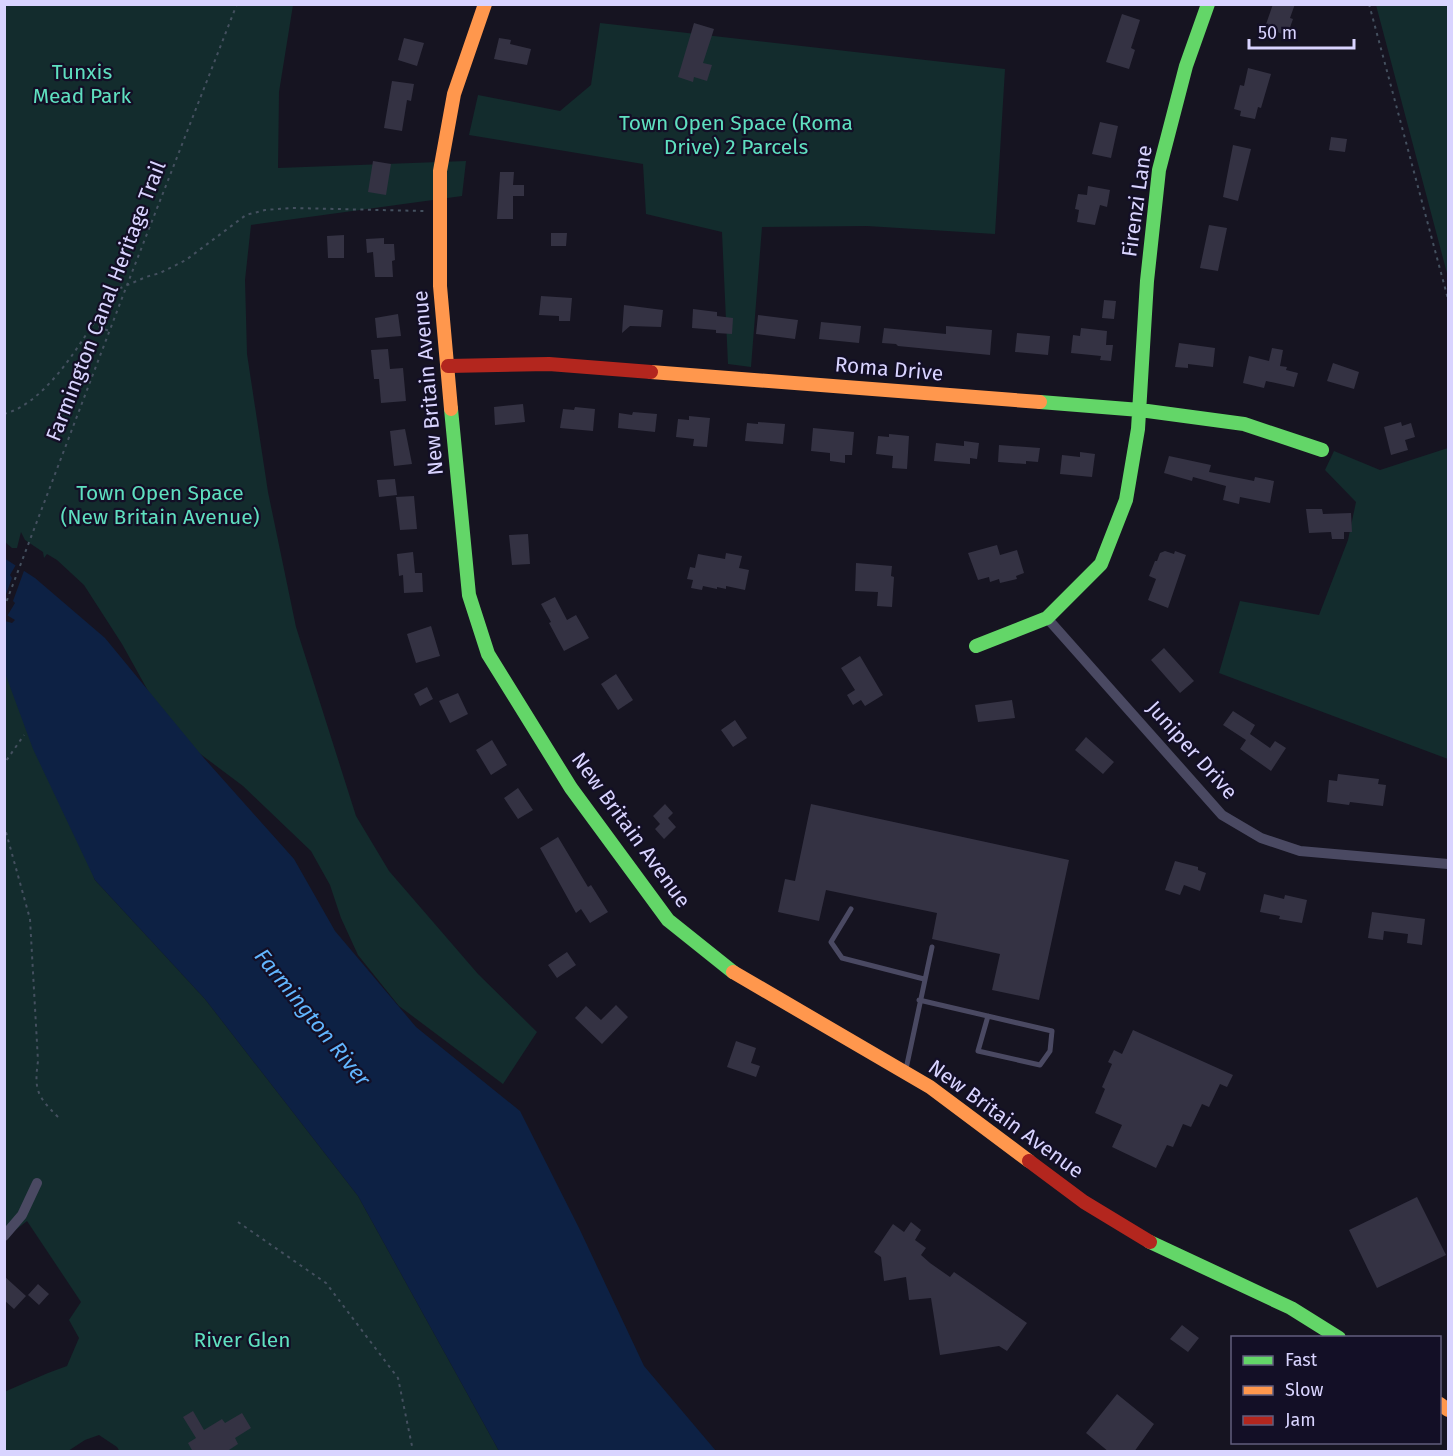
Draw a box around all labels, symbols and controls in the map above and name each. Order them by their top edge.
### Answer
scale bar [1249,12,1354,50]
text: 50 m [1258,22,1297,44]
park label: Tunxis Mead Park [33,59,131,109]
park label: Town Open Space (Roma Drive) 2 Parcels [619,110,853,160]
street label: Firenzi Lane [1116,143,1158,259]
street label: Farmington Canal Heritage Trail [40,157,172,445]
street label: New Britain Avenue [407,289,449,477]
street label: Roma Drive [834,351,944,387]
park label: Town Open Space (New Britain Avenue) [60,480,260,530]
street label: Juniper Drive [1141,695,1243,805]
street label: New Britain Avenue [566,747,696,913]
water label: Farmington River [249,943,377,1092]
street label: New Britain Avenue [923,1054,1089,1184]
park label: River Glen [193,1327,291,1353]
legend [1231,1336,1441,1444]
text: Fast [1285,1349,1318,1371]
text: Slow [1285,1379,1324,1401]
text: Jam [1285,1409,1316,1431]

